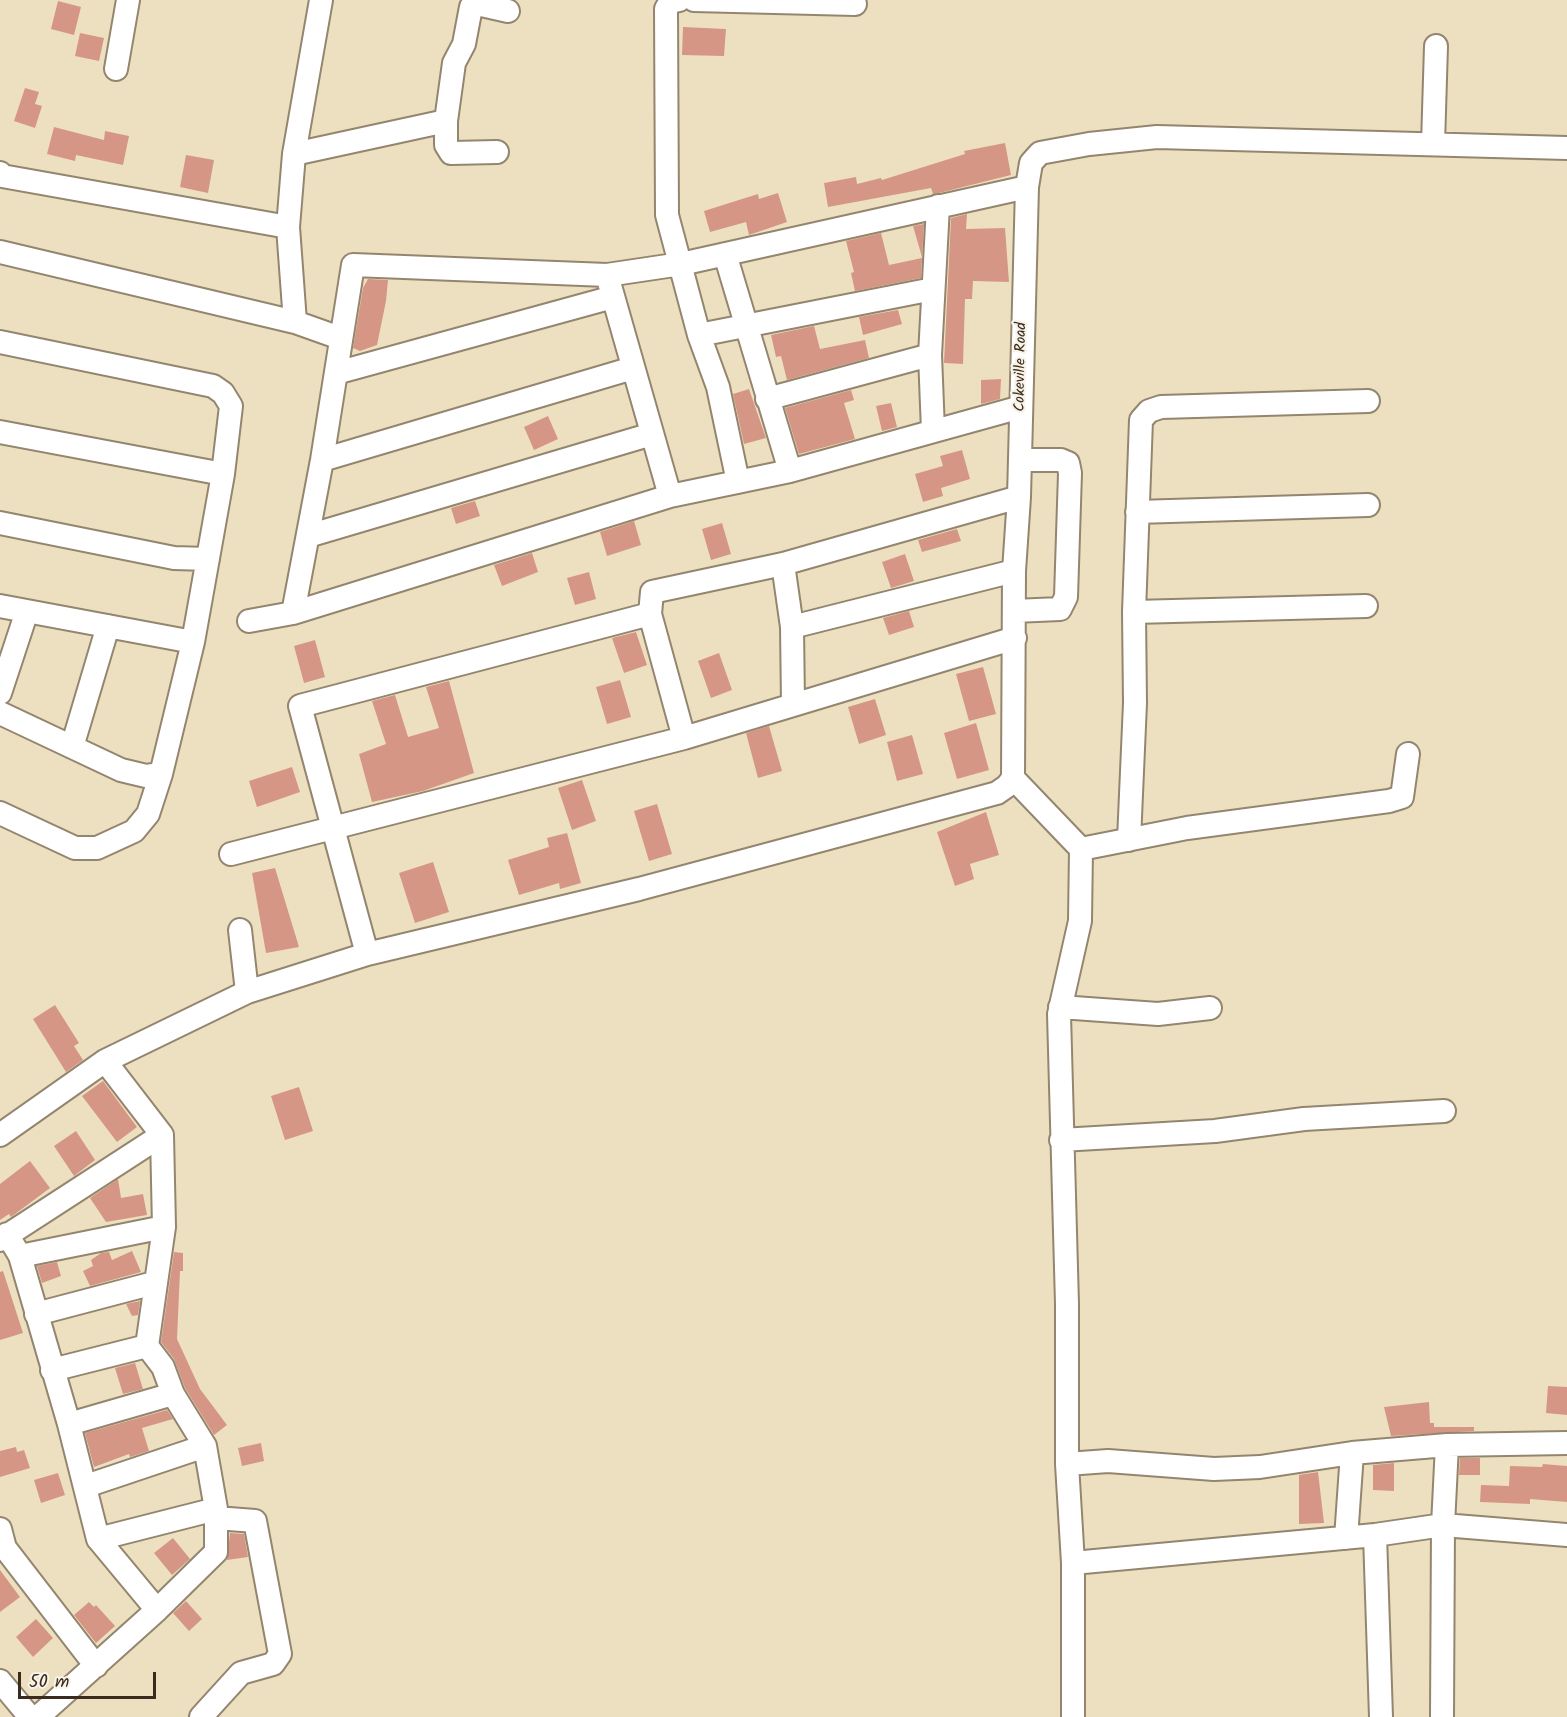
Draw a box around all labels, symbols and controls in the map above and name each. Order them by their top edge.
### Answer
street label: Cokeville Road [1012,322,1032,412]
scale bar [21,1660,159,1698]
text: 50 m [29,1668,69,1697]

